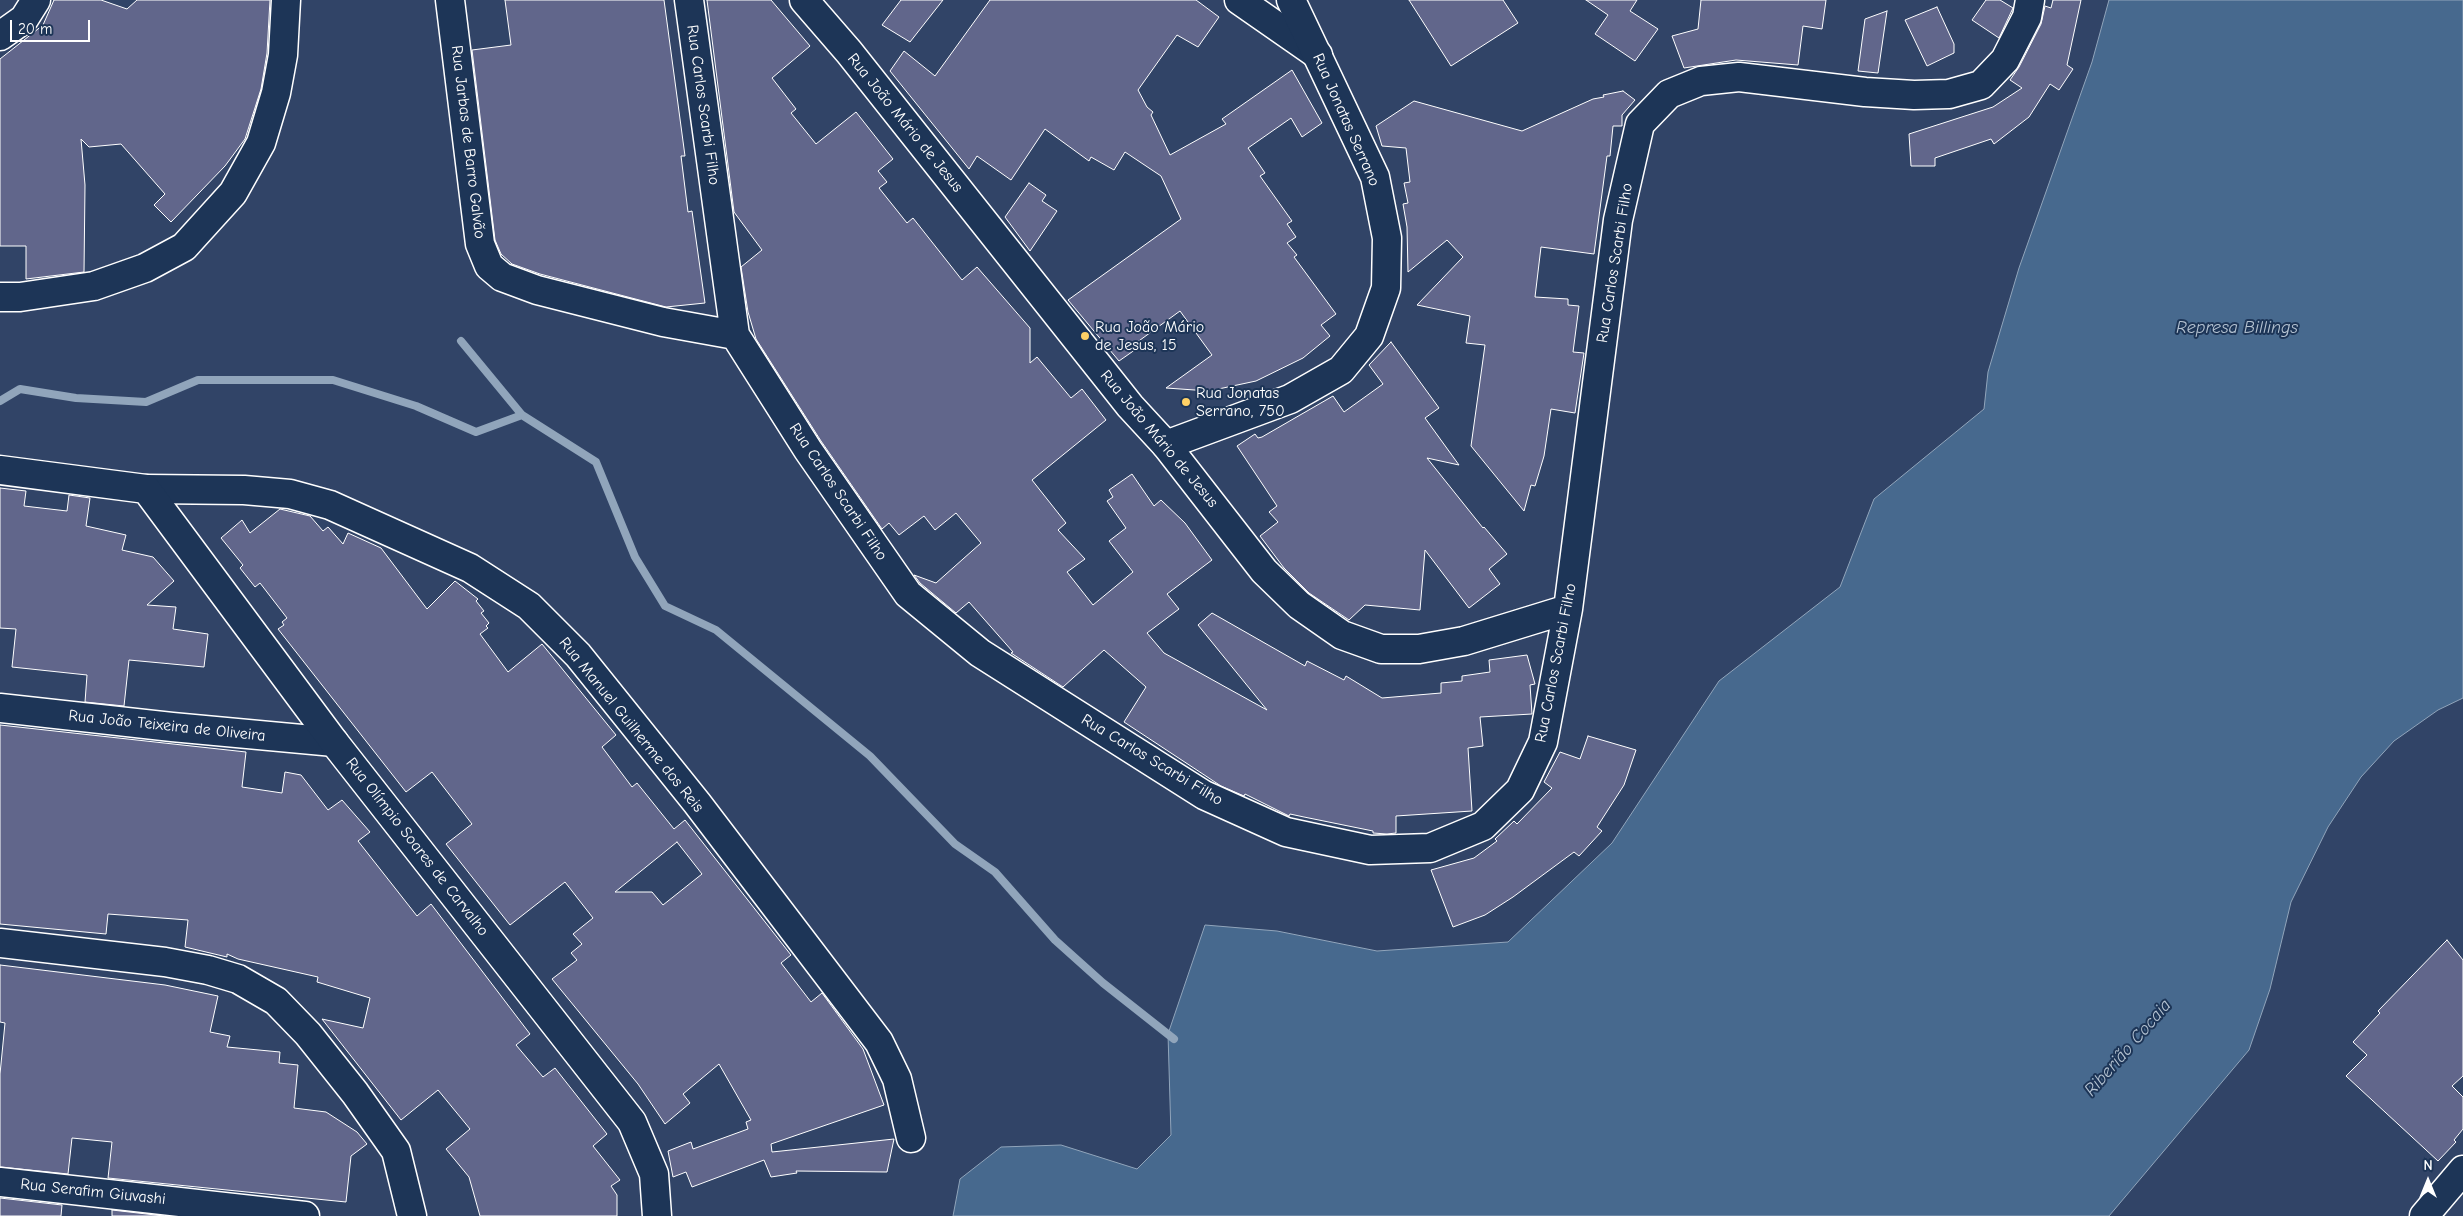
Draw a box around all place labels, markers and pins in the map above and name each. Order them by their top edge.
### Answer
place label: Rua João Mário de Jesus, 15 [1095,317,1204,355]
marker: Rua João Mário de Jesus, 15 [1079,330,1091,342]
place label: Rua Jonatas Serrano, 750 [1196,383,1285,421]
marker: Rua Jonatas Serrano, 750 [1180,396,1192,408]

